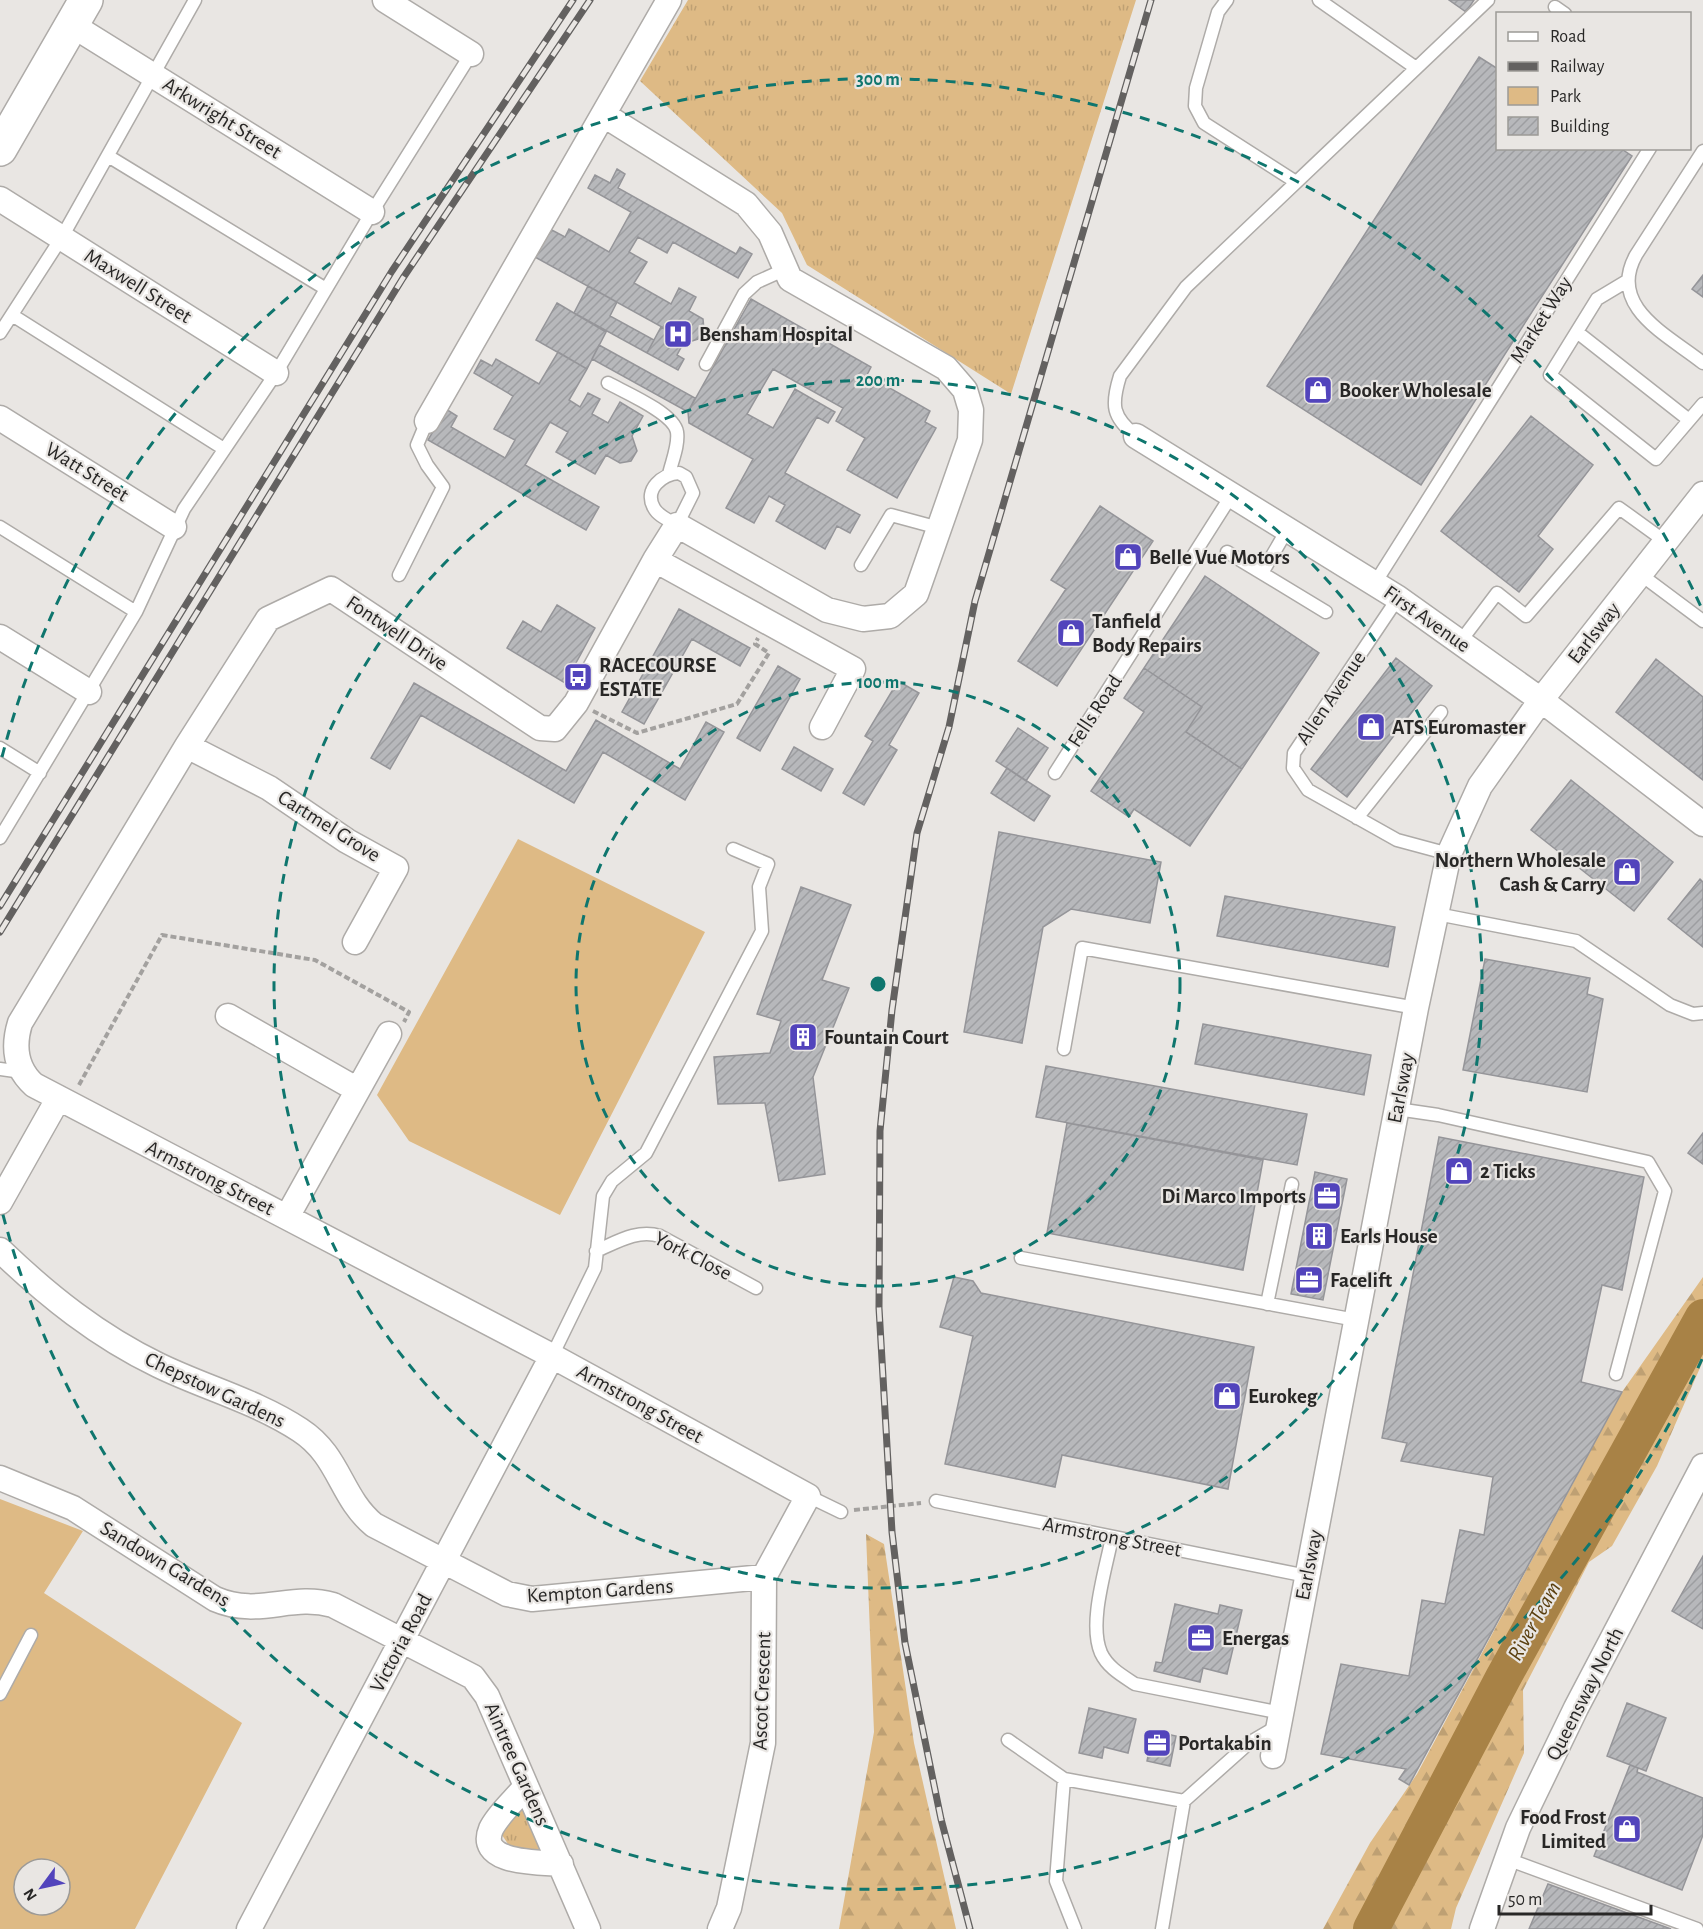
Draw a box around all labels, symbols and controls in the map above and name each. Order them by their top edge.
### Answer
legend [1496,12,1691,150]
text: Road [1550,28,1586,46]
text: Railway [1550,58,1605,76]
text: 300 m [856,71,900,89]
street label: Arkwright Street [159,73,285,163]
text: Park [1550,88,1582,106]
text: Building [1550,118,1610,136]
street label: Maxwell Street [81,245,196,327]
street label: Market Way [1506,273,1576,367]
hospital icon: Bensham Hospital [662,318,694,350]
place label: Bensham Hospital [699,324,853,345]
text: 200 m [856,372,900,390]
shop icon: Booker Wholesale [1302,374,1334,406]
place label: Booker Wholesale [1339,380,1492,401]
street label: Watt Street [42,438,133,506]
shop icon: Belle Vue Motors [1112,541,1144,573]
place label: Belle Vue Motors [1149,547,1290,568]
street label: First Avenue [1380,582,1474,656]
street label: Fontwell Drive [343,592,451,674]
street label: Earlsway [1564,598,1624,668]
place label: Tanfield Body Repairs [1092,611,1201,656]
shop icon: Tanfield Body Repairs [1055,617,1087,649]
street label: Allen Avenue [1292,647,1370,749]
place label: RACECOURSE ESTATE [599,655,717,700]
bus stop icon: RACECOURSE ESTATE [562,661,594,693]
street label: Fells Road [1064,671,1126,751]
text: 100 m [857,674,899,692]
shop icon: ATS Euromaster [1355,711,1387,743]
place label: ATS Euromaster [1392,717,1526,738]
street label: Cartmel Grove [274,786,384,866]
place label: Northern Wholesale Cash & Carry [1435,850,1607,895]
shop icon: Northern Wholesale Cash & Carry [1611,856,1643,888]
centre of rings [868,974,888,994]
building icon: Fountain Court [787,1021,819,1053]
place label: Fountain Court [824,1027,949,1048]
street label: Earlsway [1384,1051,1418,1125]
street label: Armstrong Street [143,1137,278,1219]
shop icon: 2 Ticks [1443,1155,1475,1187]
place label: 2 Ticks [1480,1161,1536,1182]
office icon: Di Marco Imports [1311,1180,1343,1212]
place label: Di Marco Imports [1161,1186,1306,1207]
building icon: Earls House [1303,1220,1335,1252]
place label: Earls House [1340,1226,1438,1247]
street label: York Close [651,1228,735,1284]
office icon: Facelift [1293,1264,1325,1296]
place label: Facelift [1330,1270,1392,1291]
street label: Chepstow Gardens [142,1348,288,1432]
street label: Armstrong Street [573,1361,707,1447]
shop icon: Eurokeg [1211,1380,1243,1412]
place label: Eurokeg [1248,1386,1318,1407]
street label: Armstrong Street [1041,1513,1183,1561]
street label: Sandown Gardens [97,1517,233,1611]
street label: Earlsway [1292,1528,1326,1602]
street label: Kempton Gardens [526,1575,674,1607]
water label: River Team [1503,1578,1565,1664]
street label: Victoria Road [366,1590,436,1696]
office icon: Energas [1185,1622,1217,1654]
street label: Queensway North [1542,1624,1628,1764]
place label: Energas [1222,1628,1289,1649]
street label: Ascot Crescent [749,1631,775,1751]
street label: Aintree Gardens [481,1699,553,1829]
office icon: Portakabin [1141,1727,1173,1759]
place label: Portakabin [1178,1733,1272,1754]
place label: Food Frost Limited [1520,1807,1606,1852]
shop icon: Food Frost Limited [1611,1813,1643,1845]
north arrow [12,1857,72,1917]
scale bar [1499,1878,1650,1916]
text: N [21,1886,40,1904]
text: 50 m [1508,1891,1542,1909]

